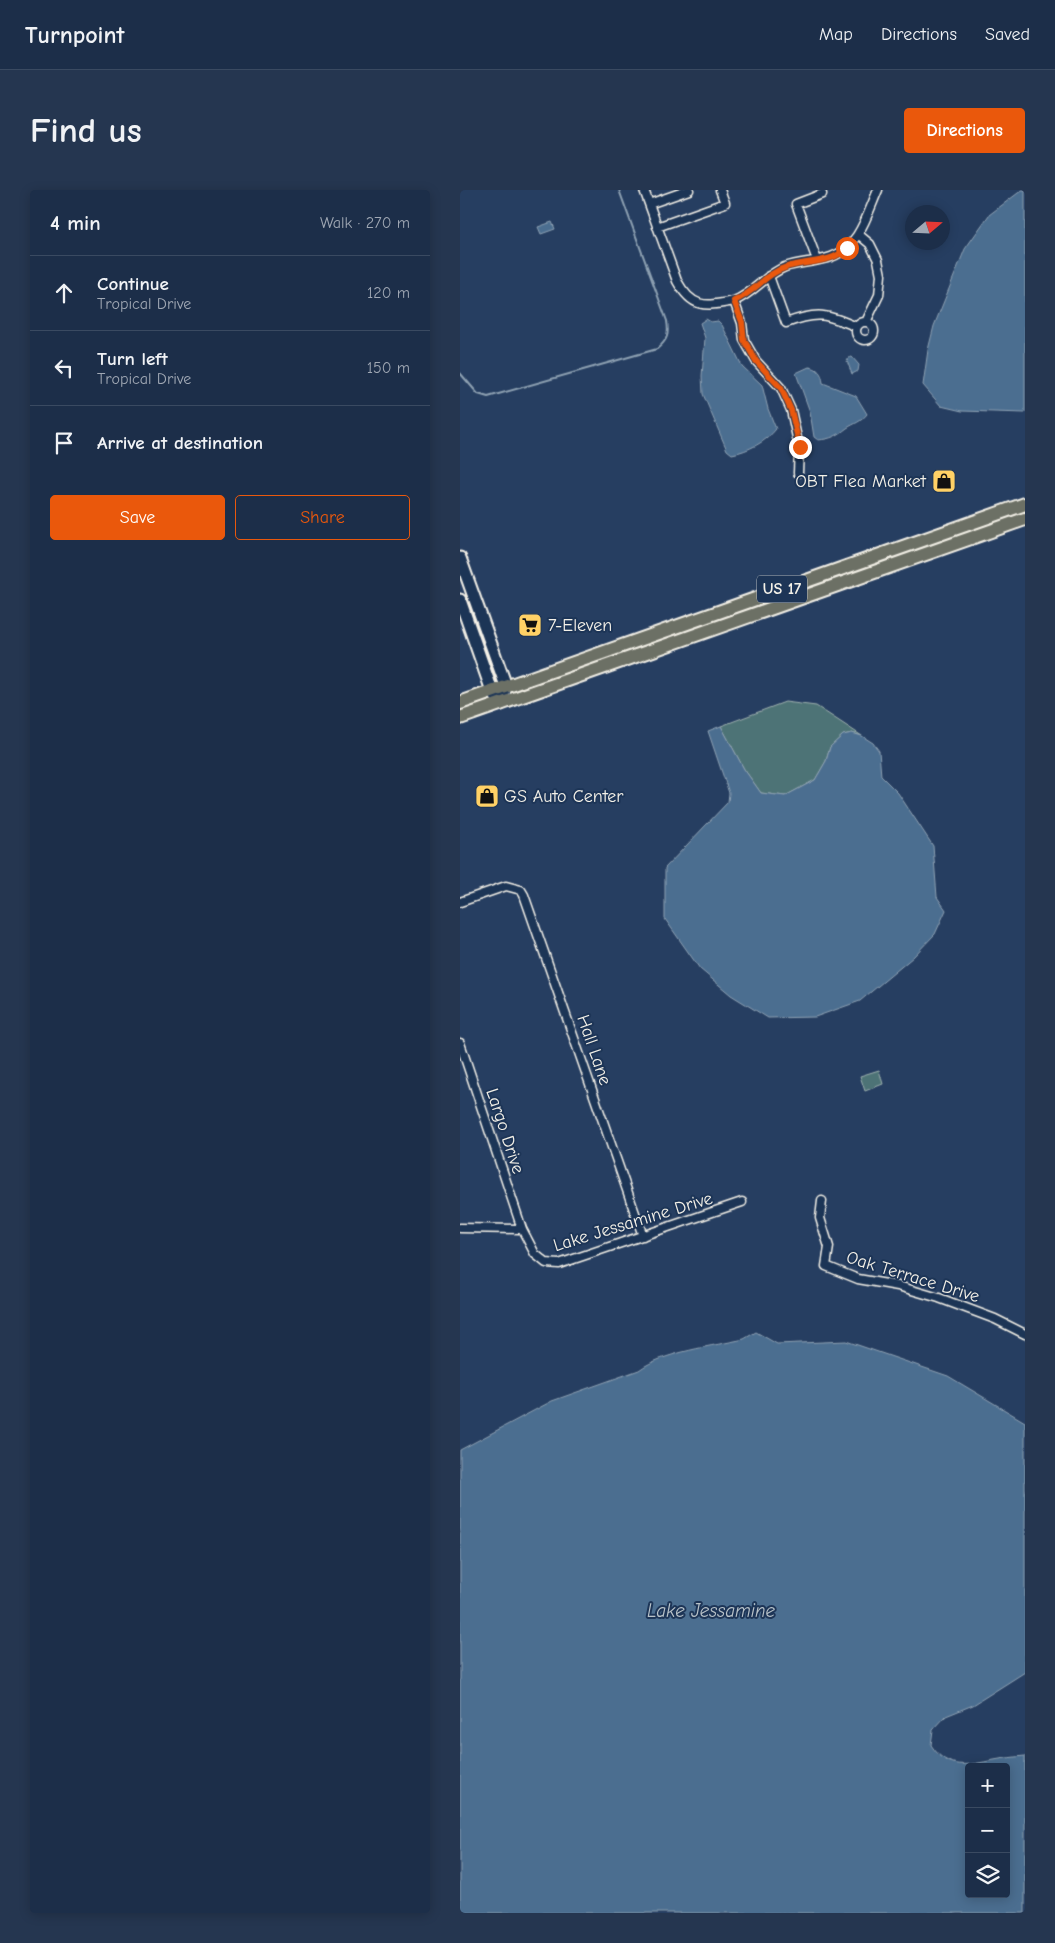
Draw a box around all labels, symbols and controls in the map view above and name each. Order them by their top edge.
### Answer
text: Turnpoint [25,21,124,49]
text: Map [819,24,853,45]
text: Directions [881,24,957,45]
text: Saved [985,24,1030,45]
button: Directions [904,108,1025,153]
text: Find us [30,110,142,151]
north arrow [905,205,950,250]
text: 4 min [50,211,101,235]
text: Walk · 270 m [320,214,410,232]
route start [836,237,859,260]
text: Continue [97,273,169,295]
icon: ahead [50,279,78,307]
text: 120 m [367,284,410,302]
text: Tropical Drive [97,295,191,313]
text: Turn left [97,348,168,370]
icon: left [50,354,78,382]
text: 150 m [367,359,410,377]
text: Tropical Drive [97,370,191,388]
icon: arrive [50,429,78,457]
text: Arrive at destination [97,432,263,454]
route end [789,436,812,459]
shop icon: OBT Flea Market [931,468,957,494]
place label: OBT Flea Market [795,471,927,492]
button: Save [50,495,225,540]
button: Share [235,495,410,540]
road number: US 17 [757,576,807,602]
supermarket icon: 7-Eleven [517,612,543,638]
place label: 7-Eleven [548,615,612,636]
shop icon: GS Auto Center [474,783,500,809]
place label: GS Auto Center [504,786,624,807]
street label: Hall Lane [572,1012,616,1088]
street label: Largo Drive [481,1086,529,1176]
street label: Lake Jessamine Drive [551,1188,715,1256]
street label: Oak Terrace Drive [844,1247,982,1307]
water label: Lake Jessamine [647,1600,775,1622]
map controls [965,1763,1010,1898]
button: + [965,1763,1010,1808]
button: − [965,1808,1010,1853]
button: layers [965,1853,1010,1898]

